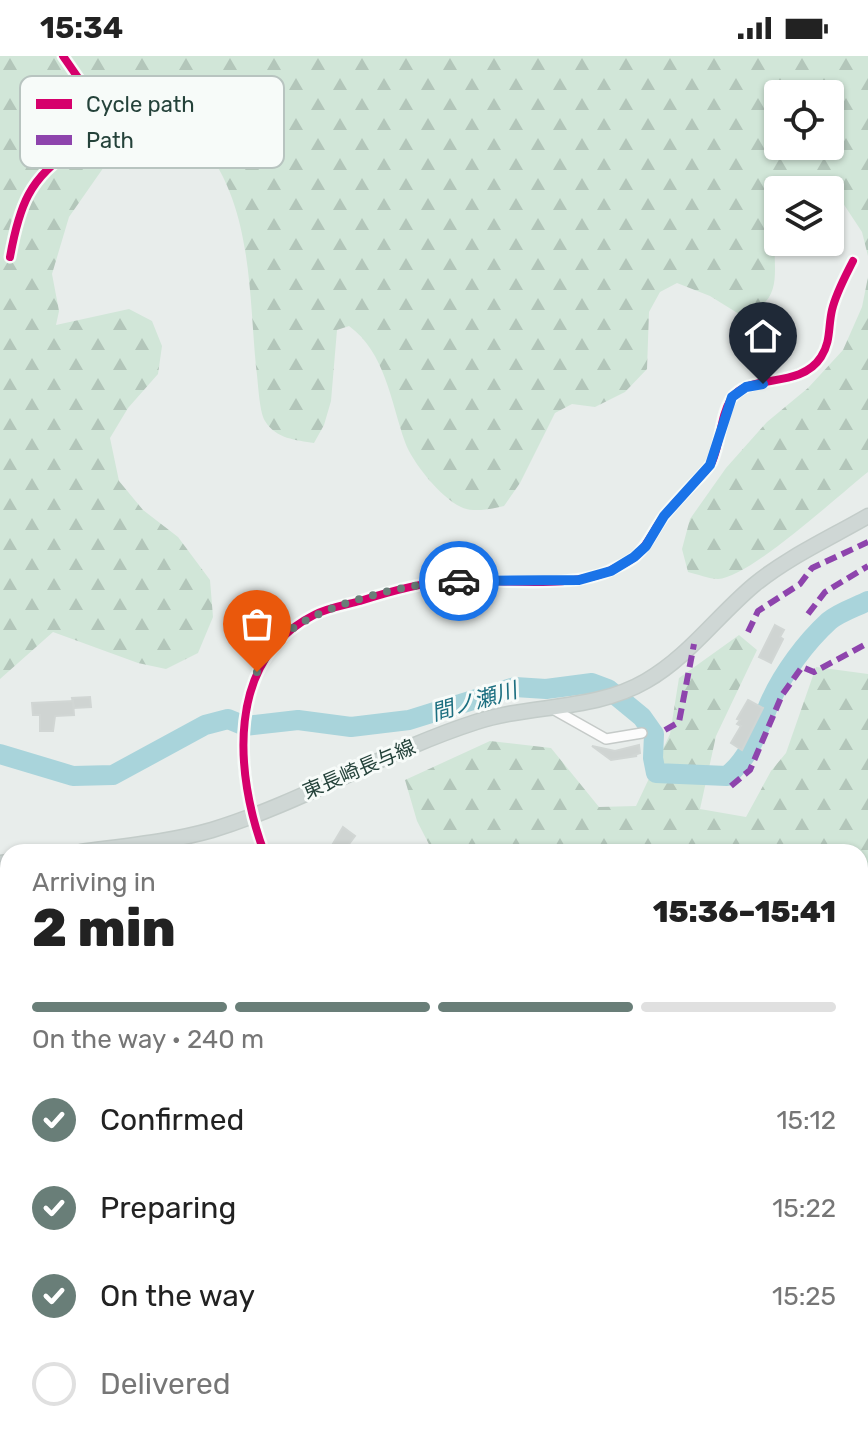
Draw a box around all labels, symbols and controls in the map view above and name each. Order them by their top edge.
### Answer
text: 15:34 [40,10,123,46]
legend [20,76,284,168]
map controls [764,80,844,256]
button: locate [764,80,844,160]
text: Cycle path [86,91,195,118]
text: Path [86,127,134,154]
button: layers [764,176,844,256]
pin [729,302,797,384]
icon: home [741,314,785,358]
courier [419,541,499,621]
icon: car [437,559,481,603]
pin [223,590,291,672]
icon: bag [235,602,279,646]
water label: 間ノ瀬川 [428,676,522,727]
street label: 東長崎長与線 [299,735,419,803]
text: Arriving in [32,867,156,898]
text: 15:36–15:41 [653,894,836,930]
text: 2 min [32,897,176,959]
text: On the way · 240 m [32,1024,264,1055]
icon: check [32,1098,76,1142]
text: Confirmed [100,1102,244,1138]
text: 15:12 [776,1105,836,1136]
icon: check [32,1186,76,1230]
text: Preparing [100,1190,236,1226]
text: 15:22 [772,1193,836,1224]
icon: check [32,1274,76,1318]
text: On the way [100,1278,255,1314]
text: 15:25 [772,1281,836,1312]
text: Delivered [100,1366,231,1402]

